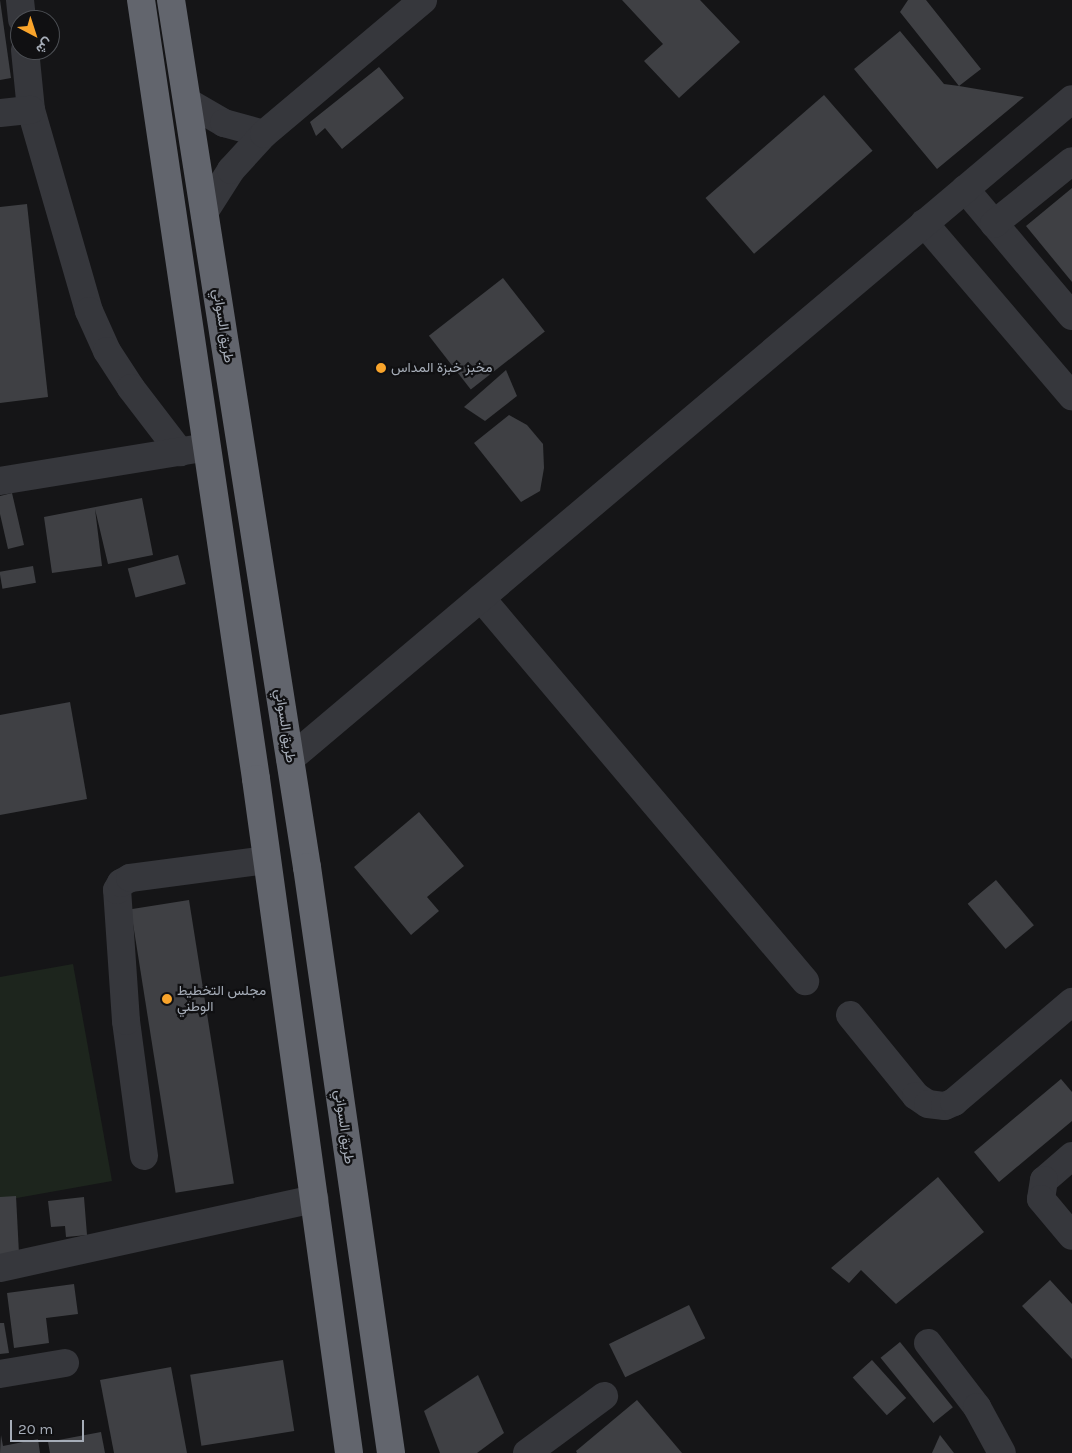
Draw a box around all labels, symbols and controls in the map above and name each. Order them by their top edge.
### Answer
north arrow [10,10,60,60]
text: ش [32,34,56,58]
street label: طريق السواني [209,288,237,364]
place label: مخبز خبزة المداس [391,360,493,376]
marker: مخبز خبزة المداس [375,362,387,374]
street label: طريق السواني [271,688,299,764]
place label: مجلس التخطيط الوطني [177,983,266,1016]
marker: مجلس التخطيط الوطني [161,993,173,1005]
street label: طريق السواني [330,1089,358,1165]
scale bar [12,1410,86,1442]
text: 20 m [18,1420,53,1438]

